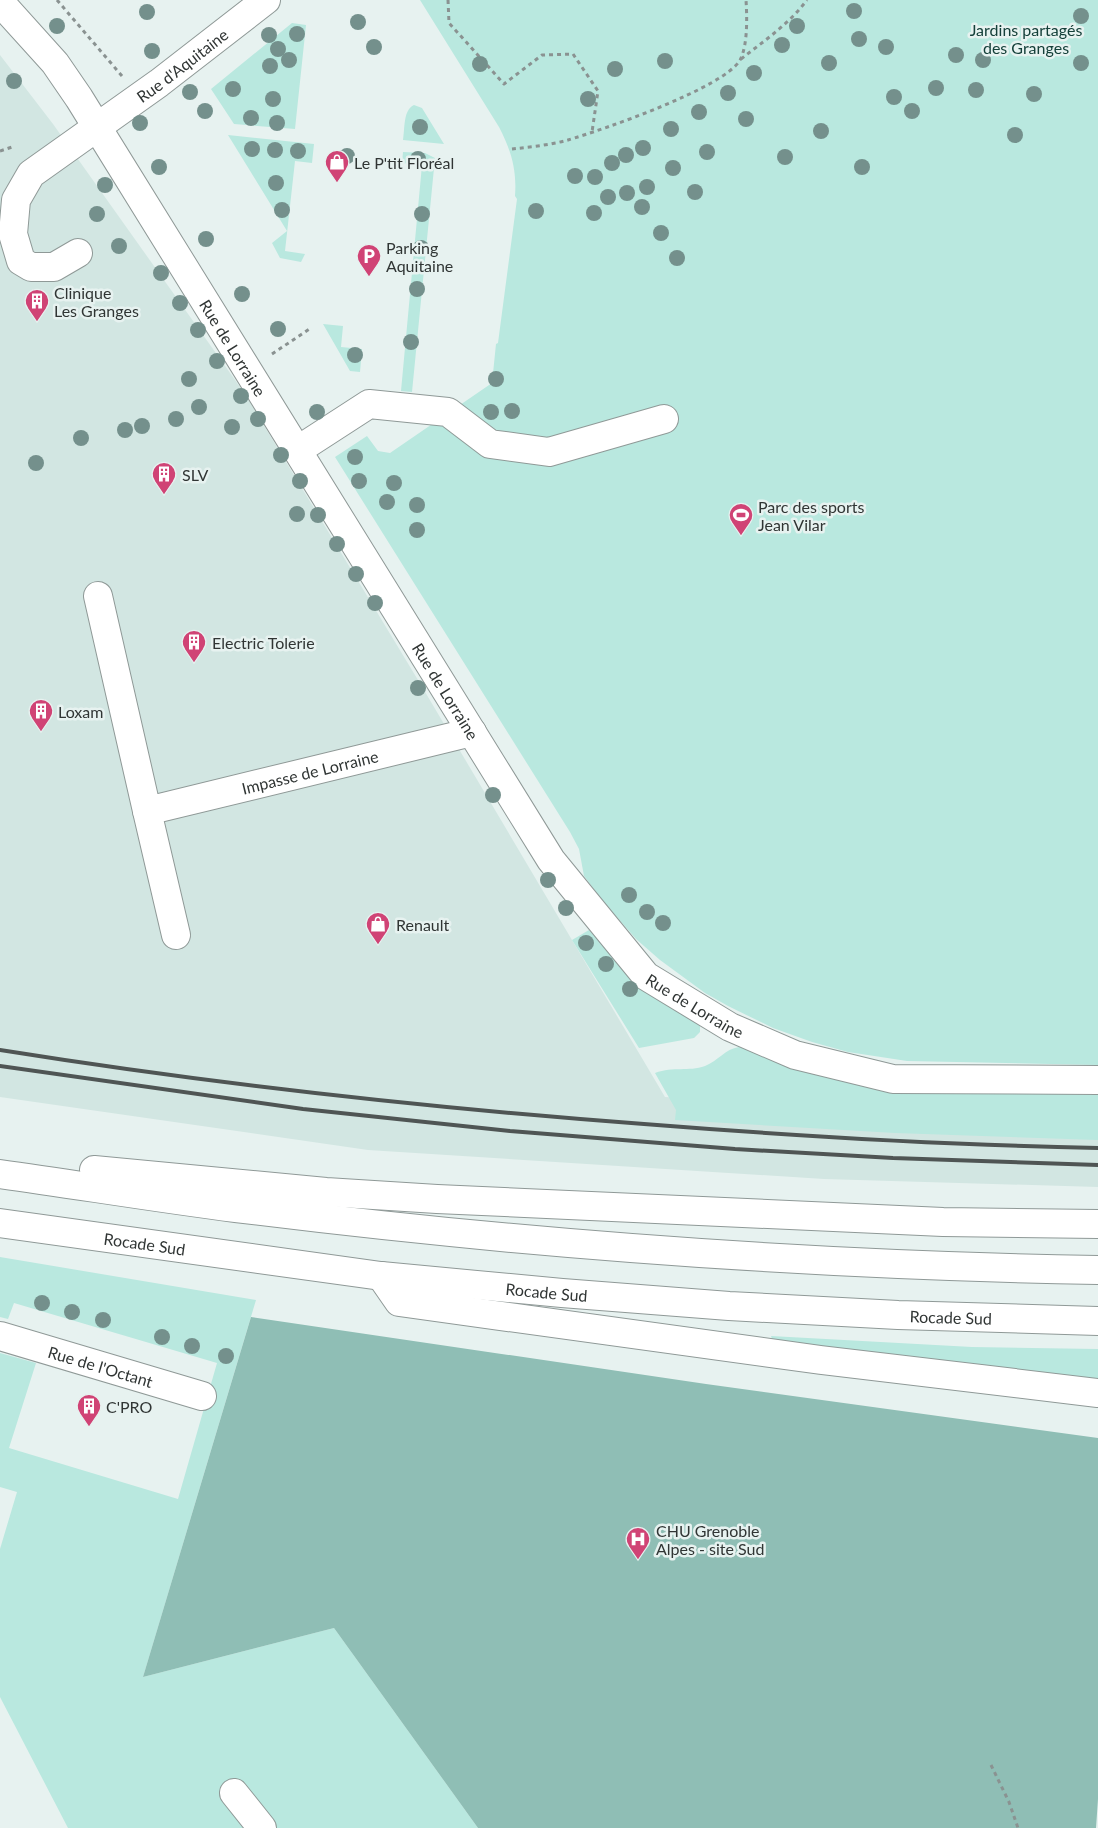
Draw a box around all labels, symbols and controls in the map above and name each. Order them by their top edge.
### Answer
park label: Jardins partagés des Granges [970,20,1082,57]
street label: Rue d'Aquitaine [133,24,231,106]
shop icon: Le P'tit Floréal [324,149,350,183]
place label: Le P'tit Floréal [354,153,454,172]
place label: Parking Aquitaine [386,238,453,275]
parking icon: Parking Aquitaine [356,243,382,277]
place label: Clinique Les Granges [54,283,139,320]
building icon: Clinique Les Granges [24,288,50,322]
street label: Rue de Lorraine [196,296,271,399]
building icon: SLV [151,461,177,495]
place label: SLV [182,465,208,484]
place label: Parc des sports Jean Vilar [758,497,864,534]
sports icon: Parc des sports Jean Vilar [728,502,754,536]
building icon: Electric Tolerie [181,629,207,663]
place label: Electric Tolerie [212,633,315,652]
street label: Rue de Lorraine [409,639,483,743]
building icon: Loxam [28,698,54,732]
place label: Loxam [58,702,103,721]
street label: Impasse de Lorraine [240,746,380,797]
shop icon: Renault [365,911,391,945]
place label: Renault [396,915,450,934]
street label: Rue de Lorraine [643,969,747,1041]
street label: Rocade Sud [103,1228,187,1258]
street label: Rocade Sud [505,1278,588,1304]
street label: Rocade Sud [909,1306,992,1327]
street label: Rue de l'Octant [46,1341,156,1391]
building icon: C'PRO [76,1393,102,1427]
place label: C'PRO [106,1397,152,1416]
place label: CHU Grenoble Alpes - site Sud [656,1521,764,1558]
hospital icon: CHU Grenoble Alpes - site Sud [625,1526,651,1560]

